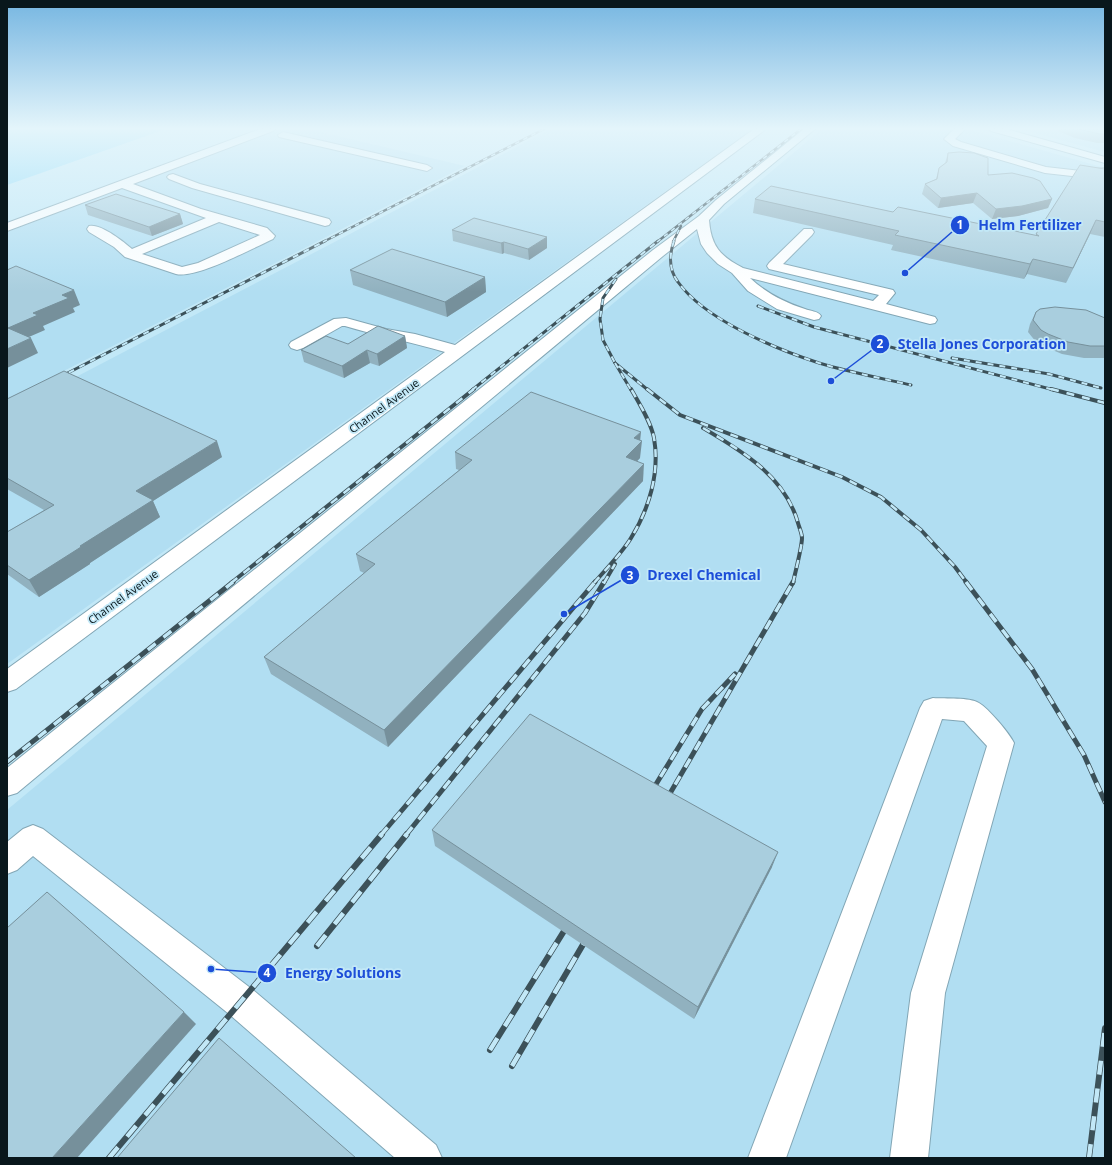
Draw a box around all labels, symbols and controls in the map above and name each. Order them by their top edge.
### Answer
callout: Helm Fertilizer [950,212,1090,238]
text: Helm Fertilizer [978,215,1082,234]
text: 1 [957,216,963,233]
callout: Stella Jones Corporation [870,331,1074,357]
text: Stella Jones Corporation [898,334,1066,353]
text: 2 [877,335,884,352]
street label: Channel Avenue [346,375,422,436]
callout: Drexel Chemical [620,562,769,588]
text: Drexel Chemical [647,565,761,584]
street label: Channel Avenue [85,566,161,627]
text: 3 [627,567,634,584]
callout: Energy Solutions [257,960,409,986]
text: Energy Solutions [285,963,401,982]
text: 4 [264,964,271,981]

